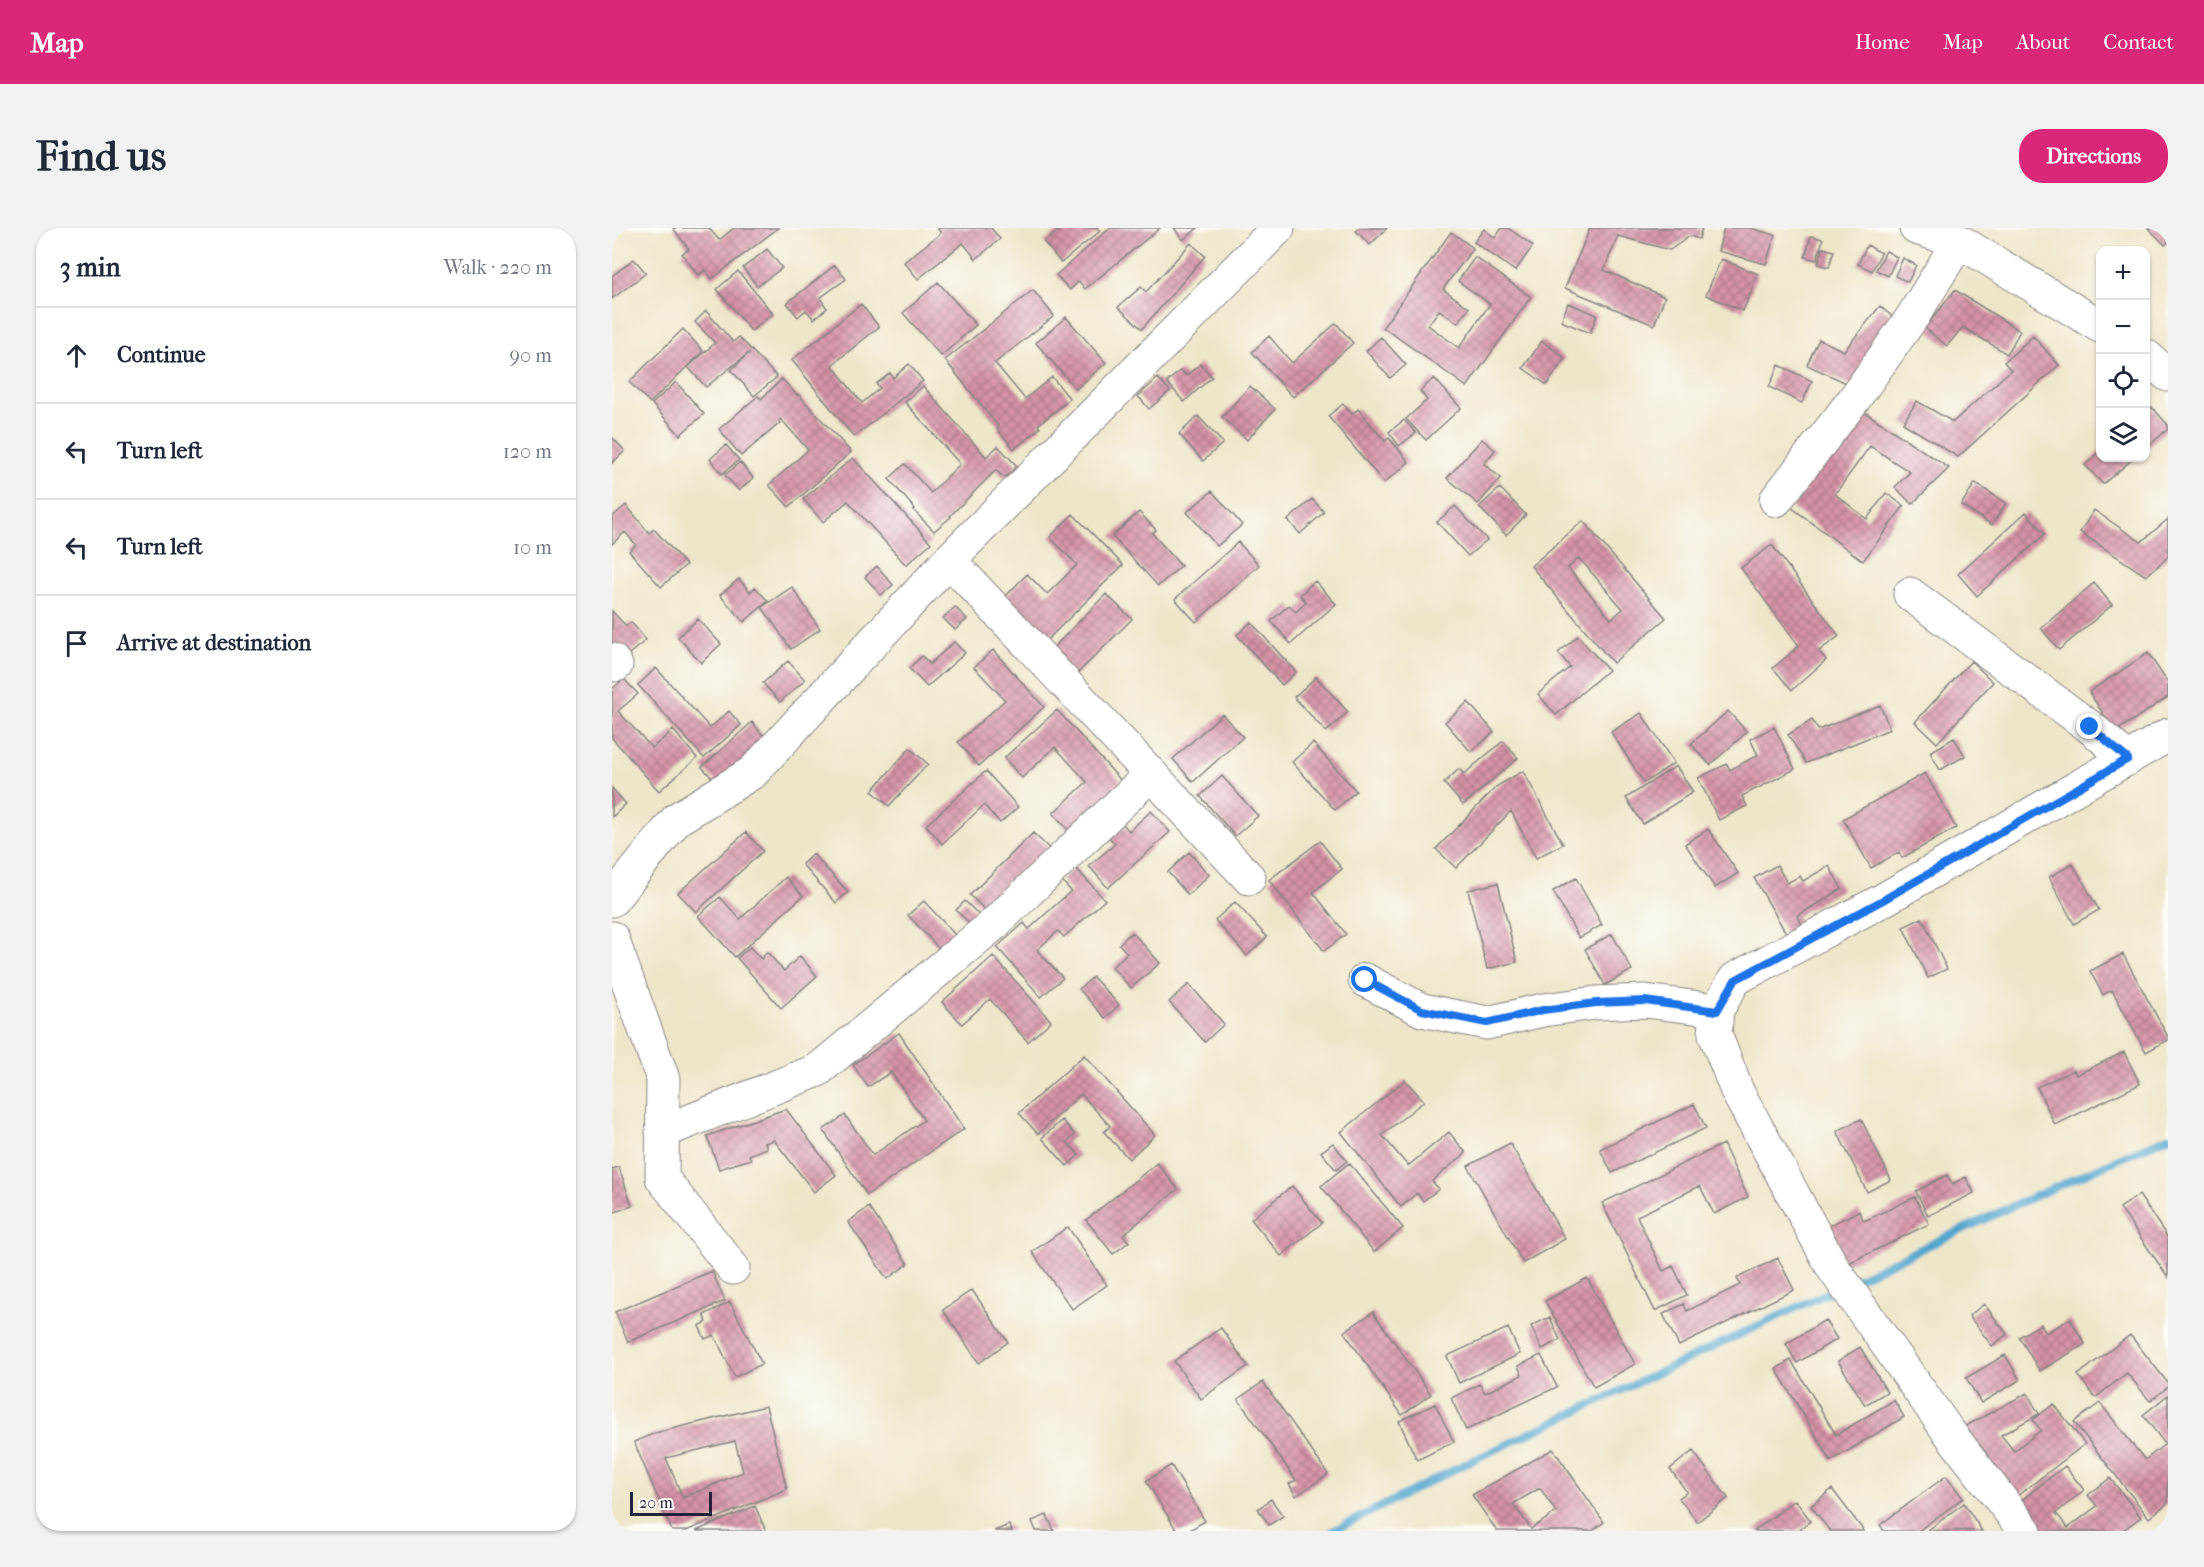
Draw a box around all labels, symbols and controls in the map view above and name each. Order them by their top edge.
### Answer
text: Map [30,26,84,59]
text: Home [1855,30,1910,54]
text: Map [1943,30,1983,54]
text: About [2016,30,2070,54]
text: Contact [2103,30,2174,54]
button: Directions [2019,129,2168,183]
text: Find us [36,132,166,181]
map controls [2096,246,2150,462]
button: + [2096,246,2150,300]
text: 3 min [60,252,121,283]
text: Walk · 220 m [444,256,552,279]
button: − [2096,300,2150,354]
icon: ahead [60,339,93,372]
text: Continue [117,342,206,368]
text: 90 m [510,344,552,367]
button: locate [2096,354,2150,408]
button: layers [2096,408,2150,462]
icon: left [60,435,93,468]
text: Turn left [117,438,203,464]
text: 120 m [503,440,552,463]
icon: left [60,531,93,564]
text: Turn left [117,534,203,560]
text: 10 m [513,536,552,559]
icon: arrive [60,627,93,660]
text: Arrive at destination [117,630,311,656]
route end [2076,713,2102,739]
route start [1351,966,1377,992]
scale bar [630,1489,712,1516]
text: 20 m [639,1493,673,1512]

